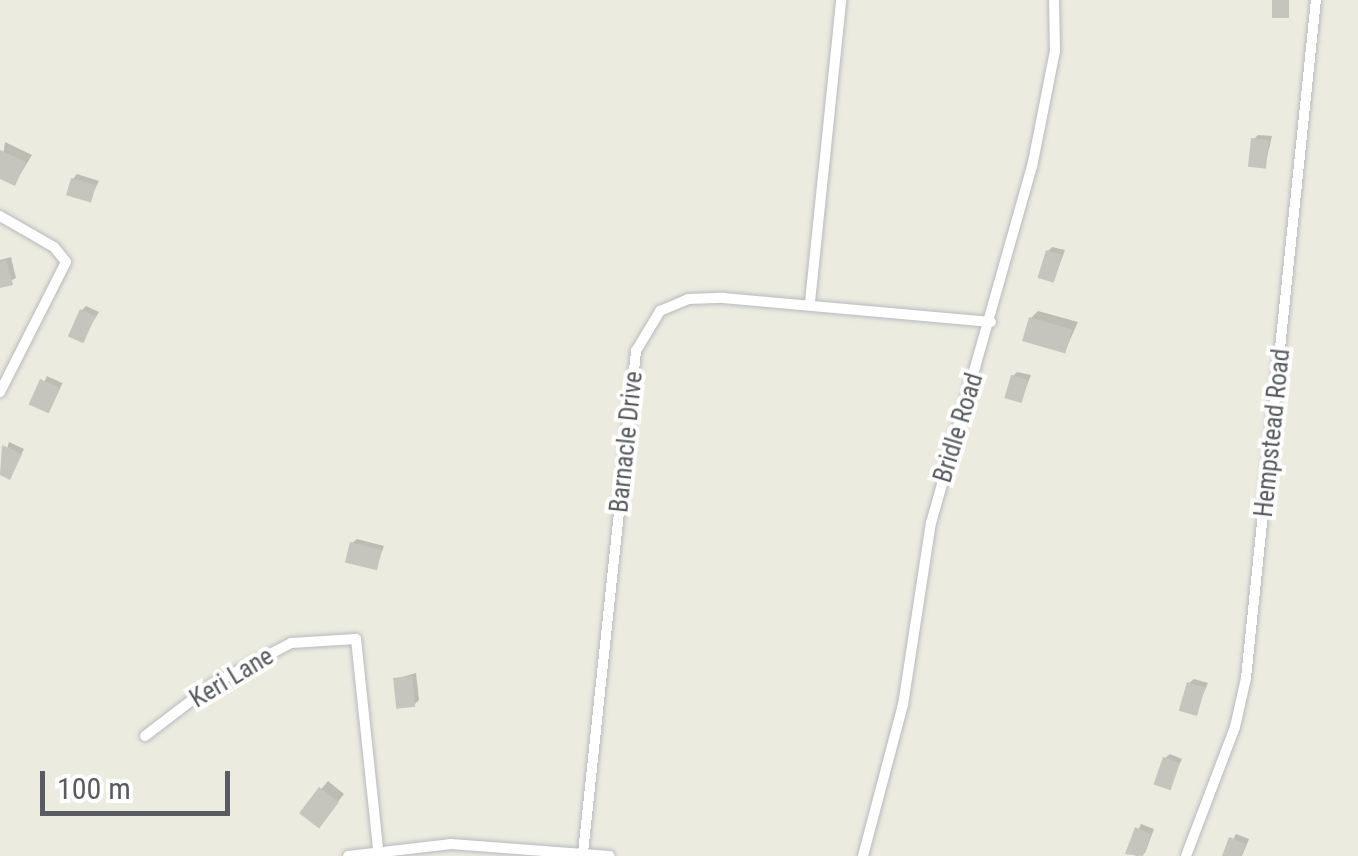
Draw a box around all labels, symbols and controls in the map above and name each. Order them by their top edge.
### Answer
street label: Hempstead Road [1249,347,1297,519]
street label: Barnacle Drive [605,370,649,514]
street label: Bridle Road [928,370,990,486]
street label: Keri Lane [185,641,279,715]
scale bar [45,751,235,813]
text: 100 m [57,771,131,806]

